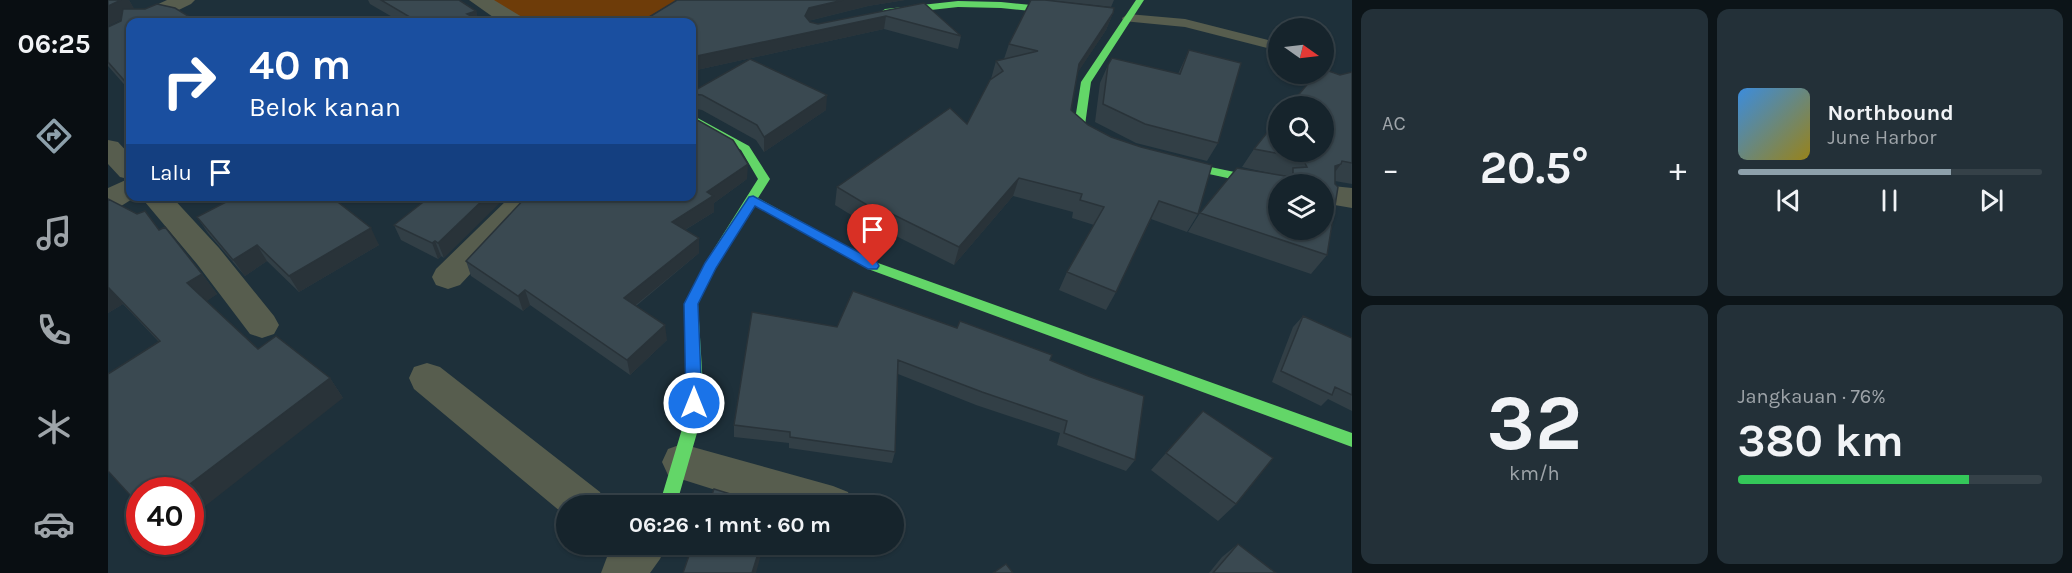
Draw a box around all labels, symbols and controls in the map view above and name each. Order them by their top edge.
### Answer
north arrow [1268,18,1334,84]
map controls [1268,18,1334,240]
text: 06:25 [18,28,90,60]
text: 40 m [249,40,351,90]
icon: right [150,42,228,120]
text: Belok kanan [249,91,401,123]
button: search [1268,96,1334,162]
text: Northbound [1828,100,1954,126]
text: AC [1382,112,1406,135]
icon: directions [33,115,75,157]
text: June Harbor [1828,126,1936,149]
text: 20.5° [1480,142,1589,194]
text: − [1382,150,1399,188]
text: + [1669,150,1686,188]
icon: arrive [204,156,237,189]
text: Lalu [150,160,192,186]
button: layers [1268,174,1334,240]
icon: previous [1772,184,1805,217]
icon: pause [1873,184,1906,217]
icon: next [1975,184,2008,217]
pin [847,204,898,266]
icon: music [33,212,75,254]
icon: arrive [856,213,889,246]
icon: phone [33,309,75,351]
position arrow [662,371,726,435]
text: 32 [1486,377,1582,469]
text: Jangkauan · 76% [1738,385,1886,408]
icon: climate [33,406,75,448]
text: 380 km [1738,415,1904,467]
text: km/h [1509,462,1560,485]
speed limit sign: 40 [126,477,204,555]
icon: car [33,503,75,545]
text: 06:26 · 1 mnt · 60 m [629,512,831,538]

